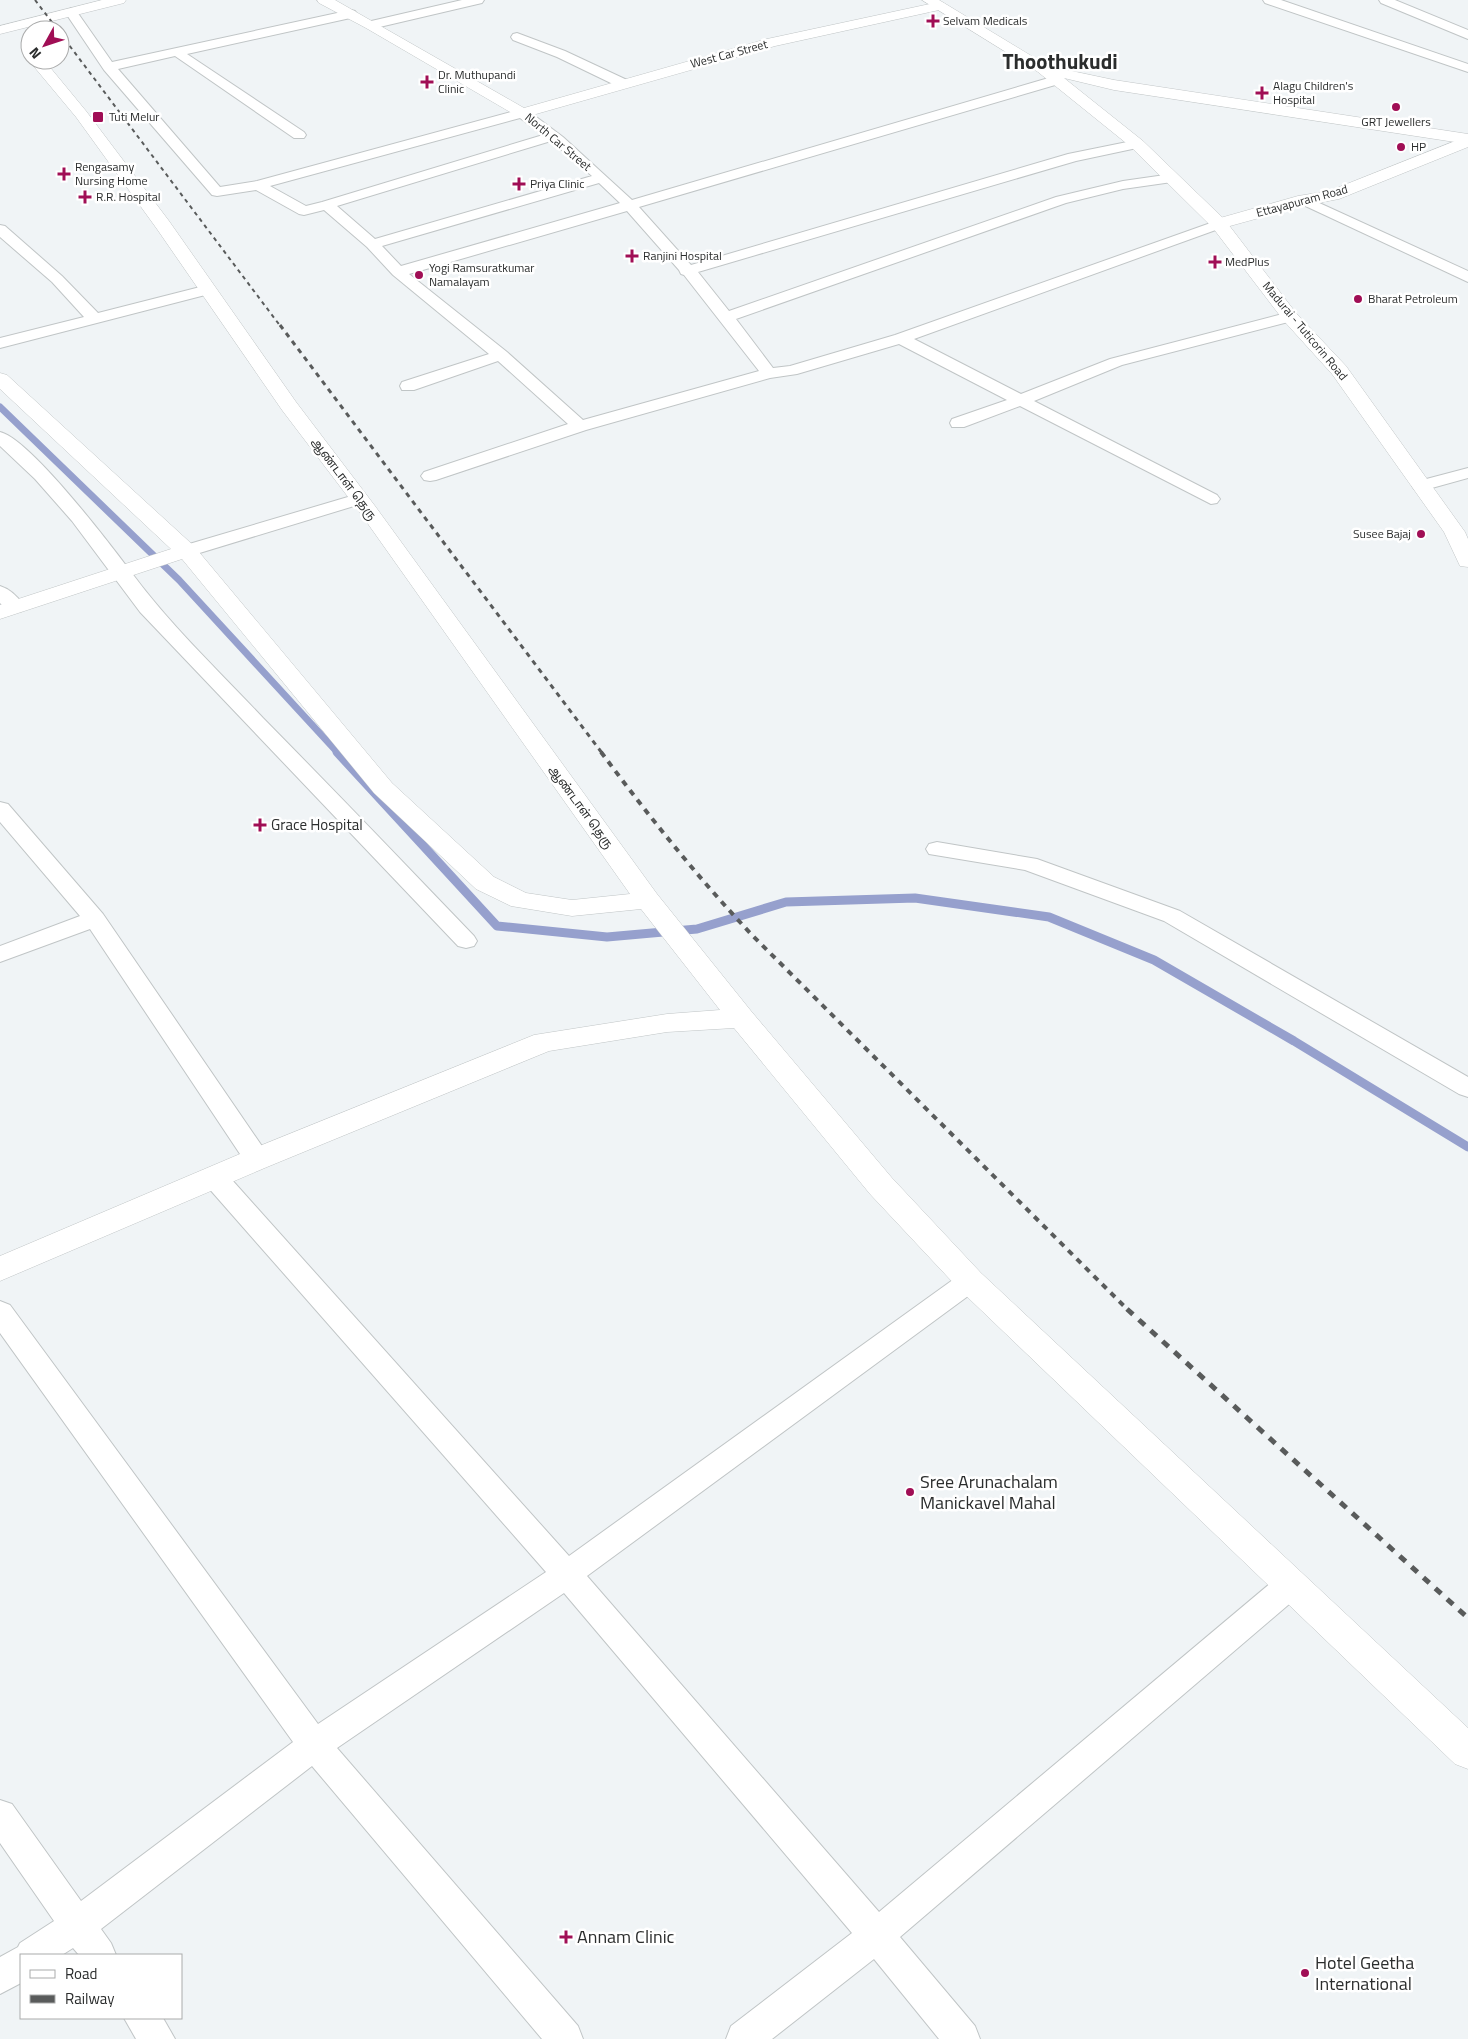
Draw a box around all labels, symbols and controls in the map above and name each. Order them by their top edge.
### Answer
place label: Selvam Medicals [943,11,1028,30]
marker: Selvam Medicals [927,15,939,27]
north arrow [20,20,70,70]
street label: West Car Street [688,34,770,73]
text: N [23,43,46,64]
district label: Thoothukudi [1002,45,1118,77]
place label: Dr. Muthupandi Clinic [438,65,516,98]
marker: Dr. Muthupandi Clinic [420,75,434,89]
place label: Alagu Children's Hospital [1273,76,1354,109]
marker: Alagu Children's Hospital [1255,86,1269,100]
marker: GRT Jewellers [1390,101,1402,113]
place label: Tuti Melur [109,107,160,126]
street label: North Car Street [521,108,596,176]
marker: Tuti Melur [91,110,105,124]
place label: GRT Jewellers [1361,112,1431,131]
place label: HP [1411,137,1426,156]
marker: HP [1395,141,1407,153]
place label: Rengasamy Nursing Home [75,157,148,190]
marker: Rengasamy Nursing Home [57,167,71,181]
place label: Priya Clinic [530,174,584,193]
marker: Priya Clinic [512,177,526,191]
street label: Ettayapuram Road [1254,179,1350,222]
place label: R.R. Hospital [96,187,161,206]
marker: R.R. Hospital [78,190,92,204]
place label: Ranjini Hospital [643,246,722,265]
marker: Ranjini Hospital [625,249,639,263]
place label: MedPlus [1225,252,1270,271]
marker: MedPlus [1209,256,1221,268]
place label: Yogi Ramsuratkumar Namalayam [429,258,534,291]
marker: Yogi Ramsuratkumar Namalayam [413,269,425,281]
street label: Madurai - Tuticorin Road [1258,277,1353,384]
place label: Bharat Petroleum [1368,289,1458,308]
marker: Bharat Petroleum [1352,293,1364,305]
street label: ஆண்டாள் தெரு [307,433,382,524]
place label: Susee Bajaj [1353,524,1411,543]
marker: Susee Bajaj [1415,528,1427,540]
street label: ஆண்டாள் தெரு [545,761,618,853]
place label: Grace Hospital [271,813,363,836]
marker: Grace Hospital [253,818,267,832]
place label: Sree Arunachalam Manickavel Mahal [920,1468,1058,1516]
marker: Sree Arunachalam Manickavel Mahal [904,1486,916,1498]
place label: Annam Clinic [577,1923,675,1950]
marker: Annam Clinic [559,1930,573,1944]
place label: Hotel Geetha International [1315,1949,1414,1997]
legend [20,1954,182,2019]
text: Road [65,1962,97,1985]
marker: Hotel Geetha International [1299,1967,1311,1979]
text: Railway [65,1987,115,2010]

